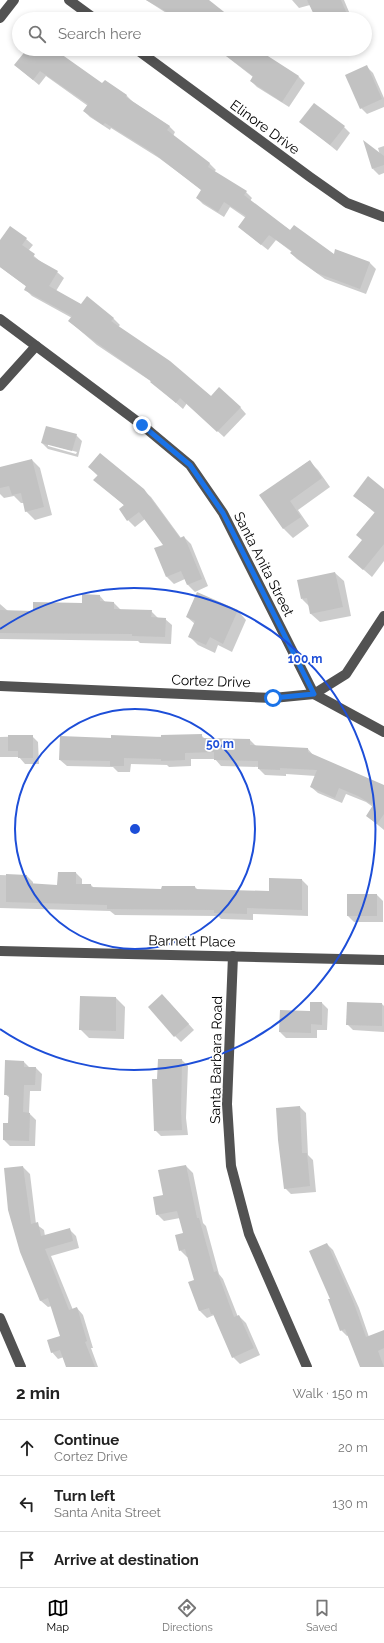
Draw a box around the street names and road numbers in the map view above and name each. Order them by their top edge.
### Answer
street label: Elinore Drive [227,96,303,158]
street label: Santa Anita Street [231,509,297,619]
street label: Cortez Drive [171,672,251,690]
street label: Barnett Place [148,932,236,950]
street label: Santa Barbara Road [207,996,225,1124]

